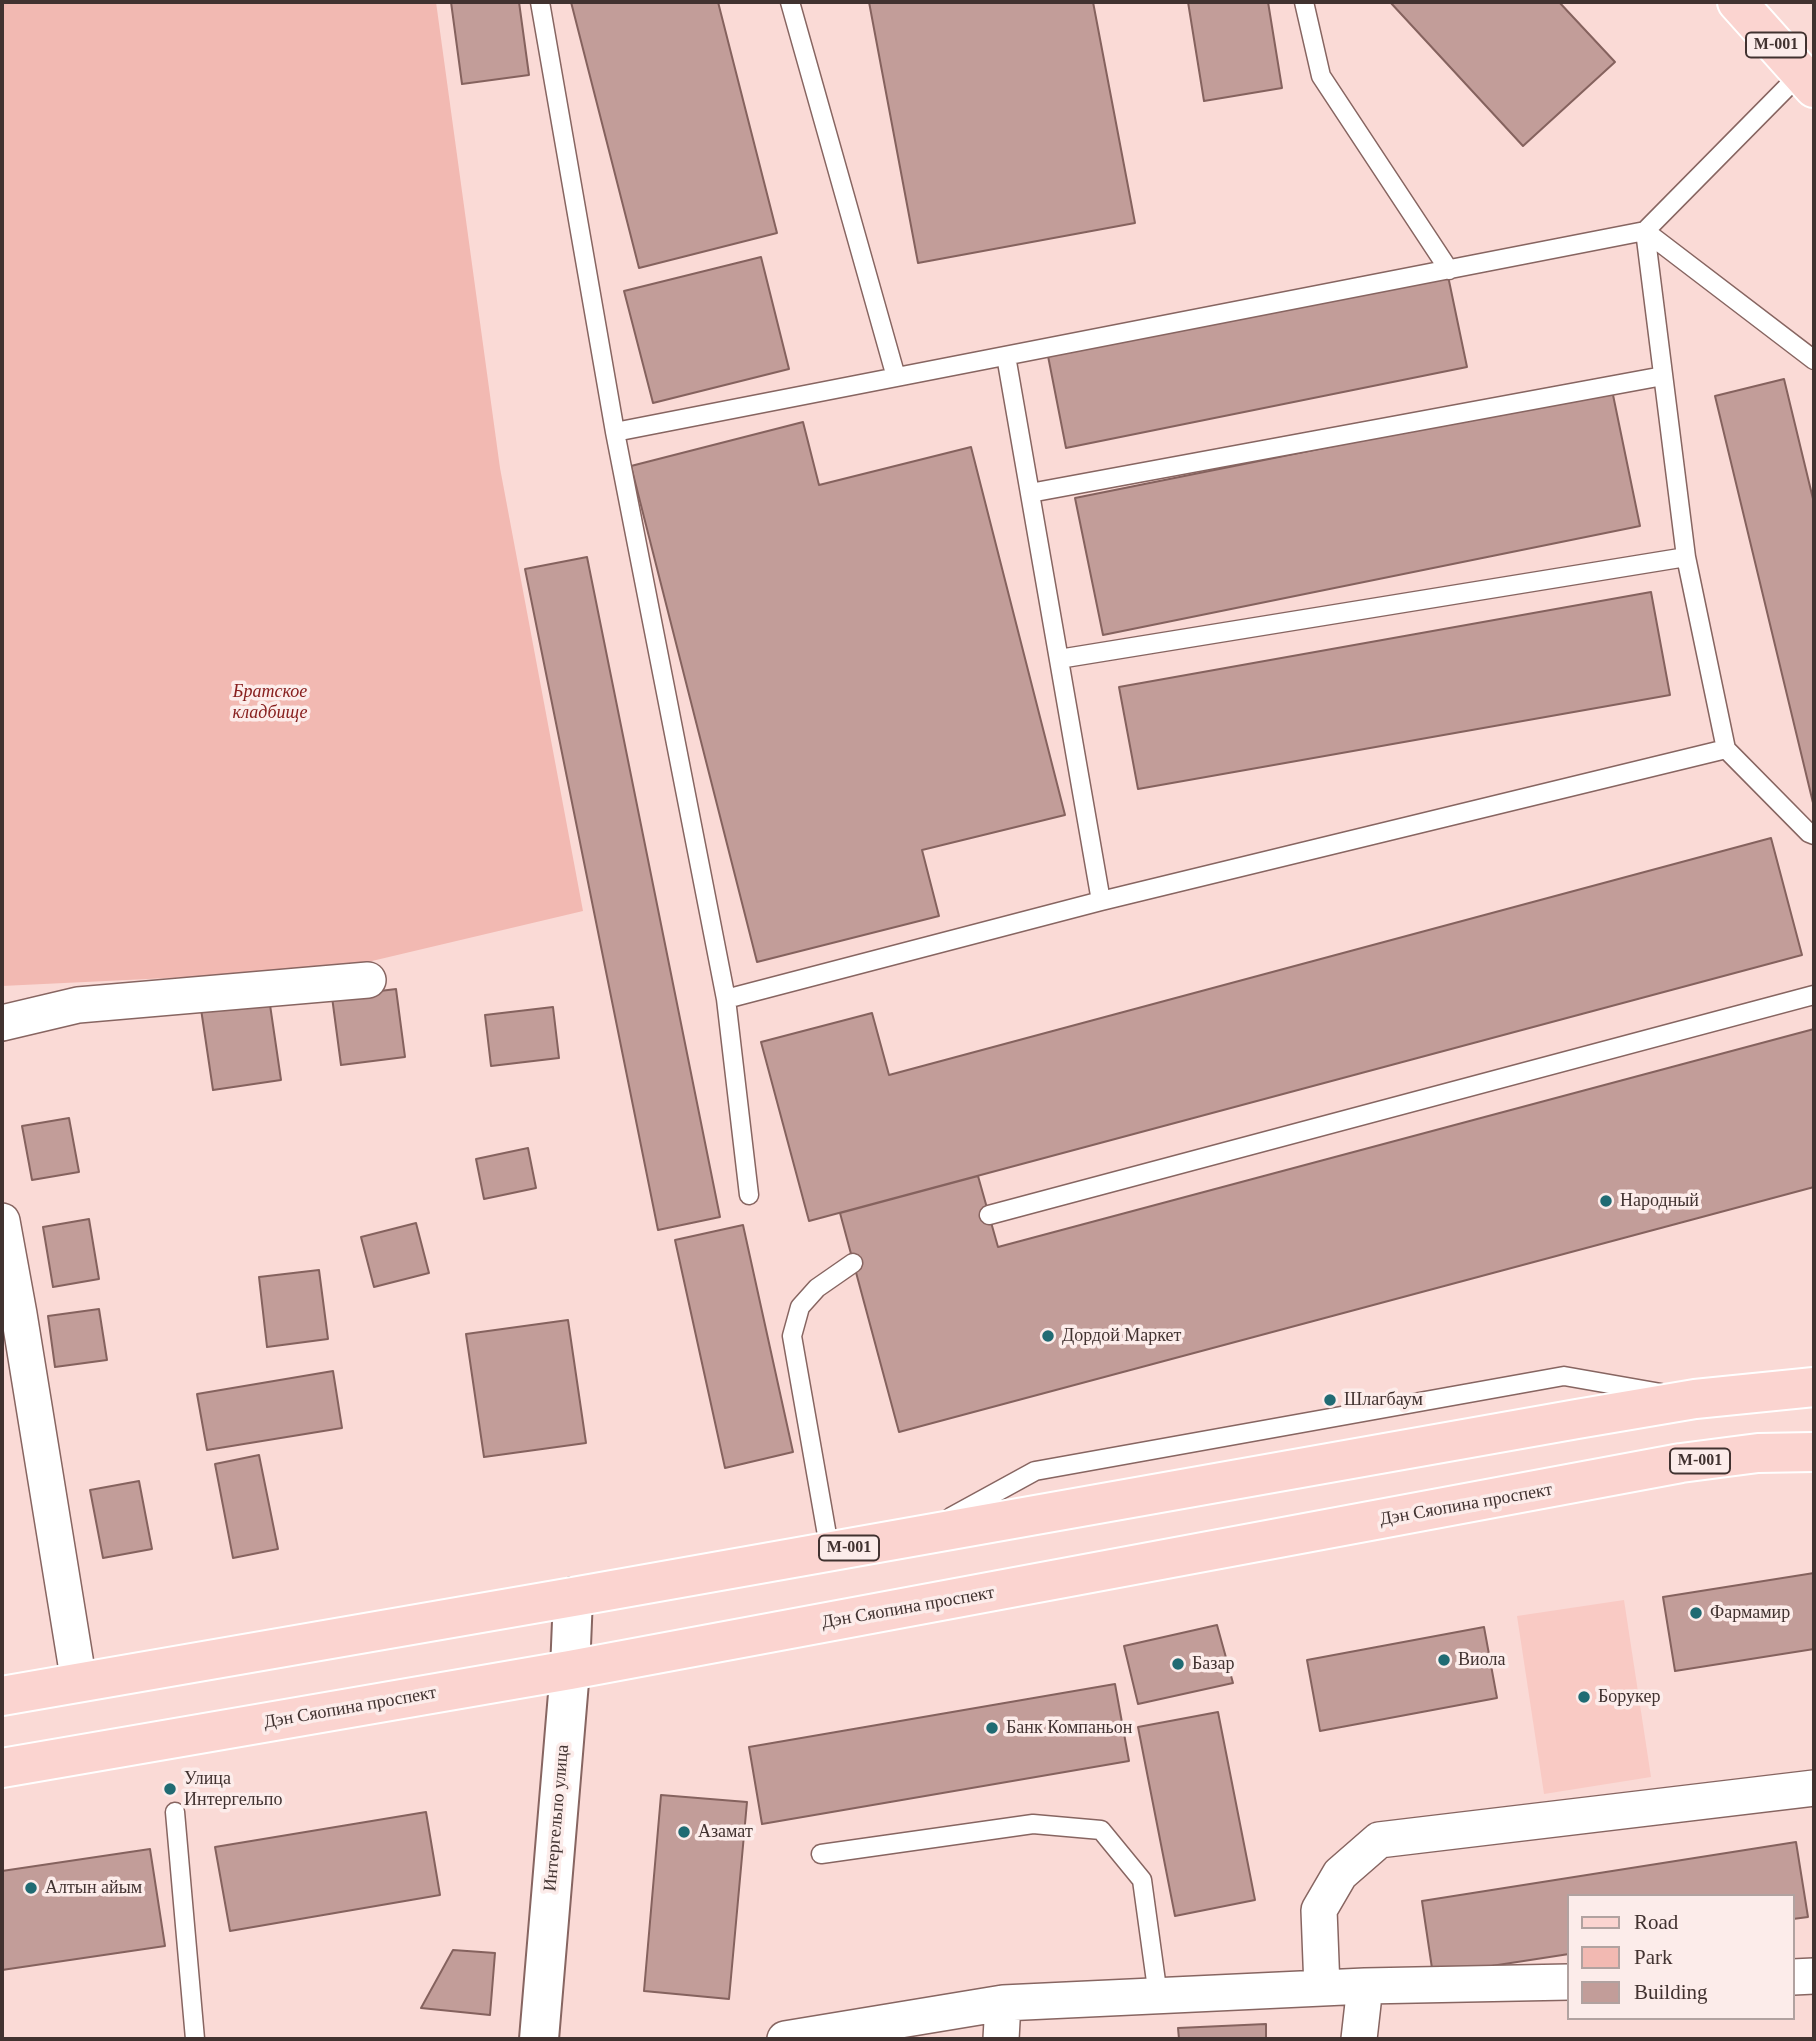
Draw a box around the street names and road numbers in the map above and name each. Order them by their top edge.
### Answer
road number: М-001 [1746,32,1806,58]
road number: M-001 [1670,1448,1730,1474]
street label: Дэн Сяопина проспект [1378,1479,1554,1531]
road number: M-001 [819,1536,879,1560]
street label: Дэн Сяопина проспект [820,1582,996,1634]
street label: Дэн Сяопина проспект [262,1682,438,1734]
street label: Интергельпо улица [540,1744,574,1892]

